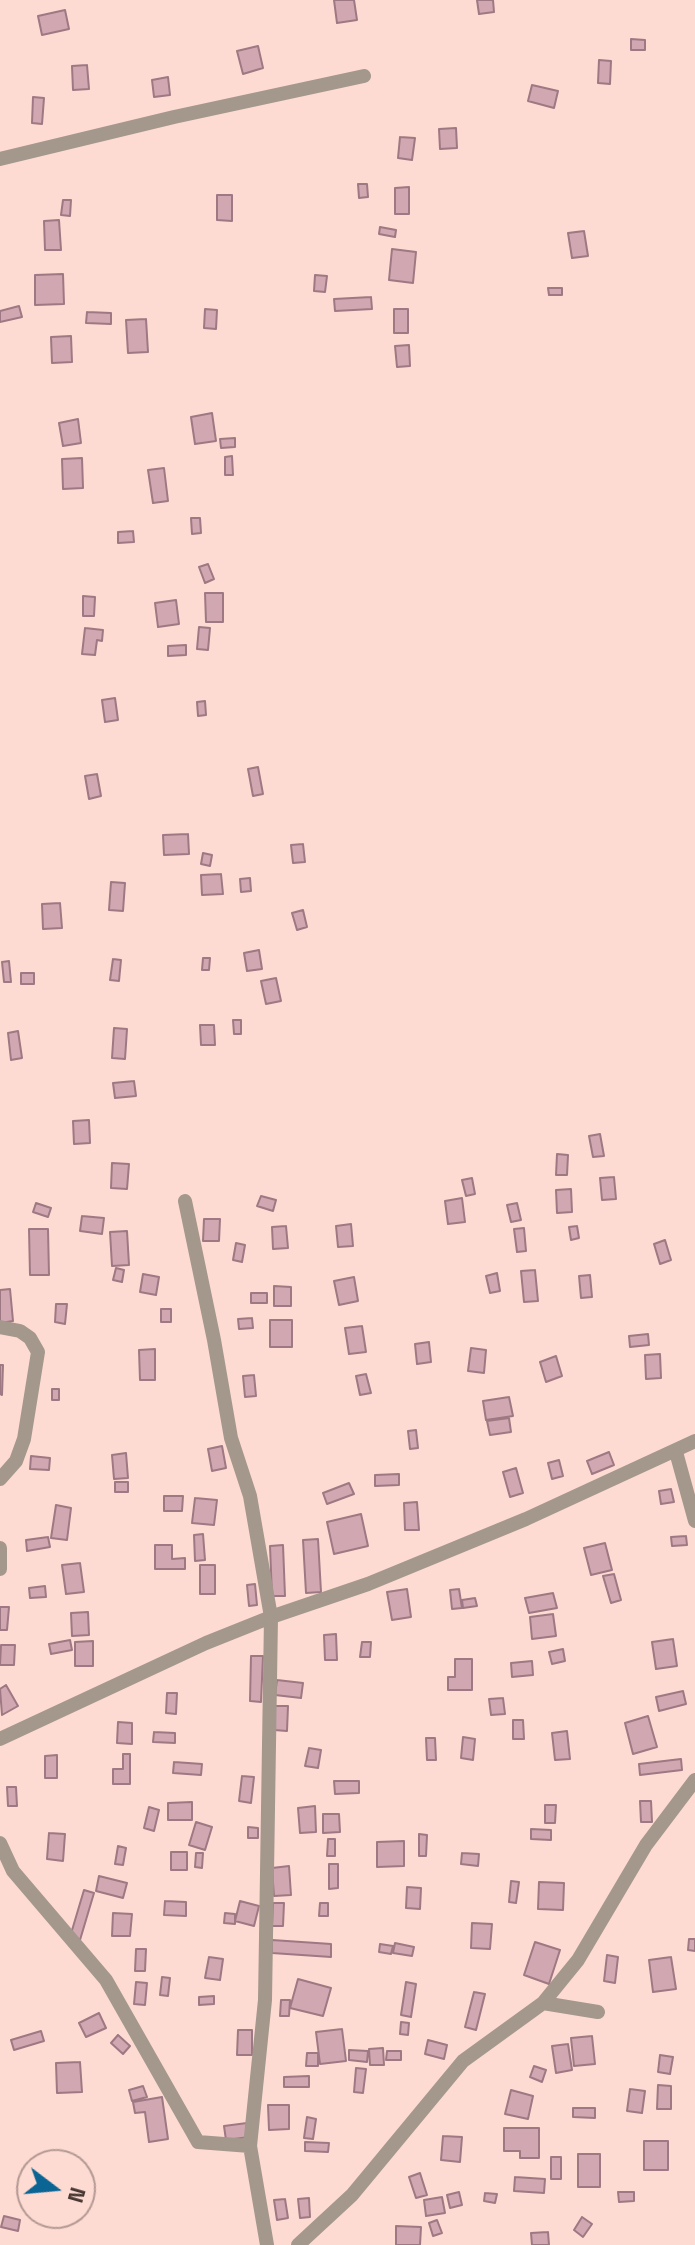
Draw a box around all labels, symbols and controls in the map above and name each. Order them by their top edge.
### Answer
north arrow [16,2149,96,2229]
text: N [62,2184,93,2206]

